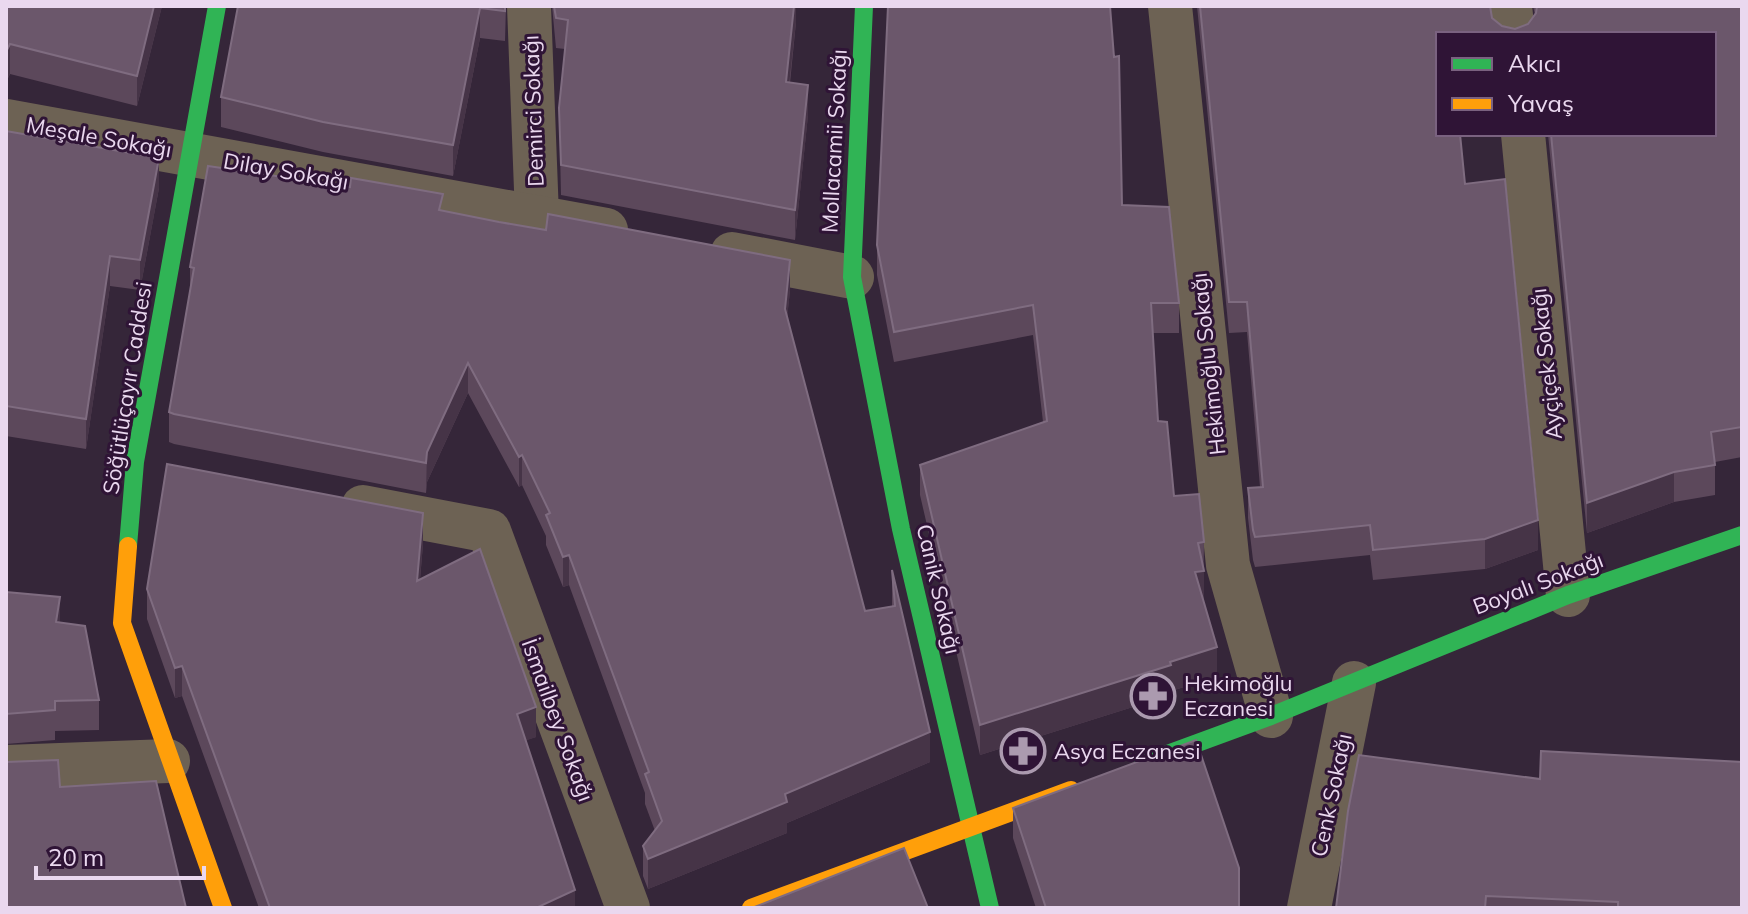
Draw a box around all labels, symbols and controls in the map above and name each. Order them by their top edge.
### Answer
legend [1436,32,1716,136]
street label: Demirci Sokağı [516,35,550,187]
street label: Mollacamii Sokağı [815,48,853,234]
text: Akıcı [1508,48,1561,78]
text: Yavaş [1507,88,1574,118]
street label: Meşale Sokağı [24,110,174,164]
street label: Dilay Sokağı [221,146,351,196]
street label: Hekimoğlu Sokağı [1184,271,1232,457]
street label: Söğütlüçayır Caddesi [96,280,158,496]
street label: Ayçiçek Sokağı [1524,287,1568,441]
street label: Canik Sokağı [910,521,968,657]
street label: Boyalı Sokağı [1469,545,1607,621]
street label: İsmailbey Sokağı [516,635,600,805]
place label: Hekimoğlu Eczanesi [1184,669,1292,722]
pharmacy icon: Hekimoğlu Eczanesi [1129,672,1177,720]
pharmacy icon: Asya Eczanesi [999,727,1047,775]
street label: Cenk Sokağı [1304,731,1358,859]
place label: Asya Eczanesi [1054,737,1200,765]
scale bar [36,830,204,880]
text: 20 m [48,842,104,872]

